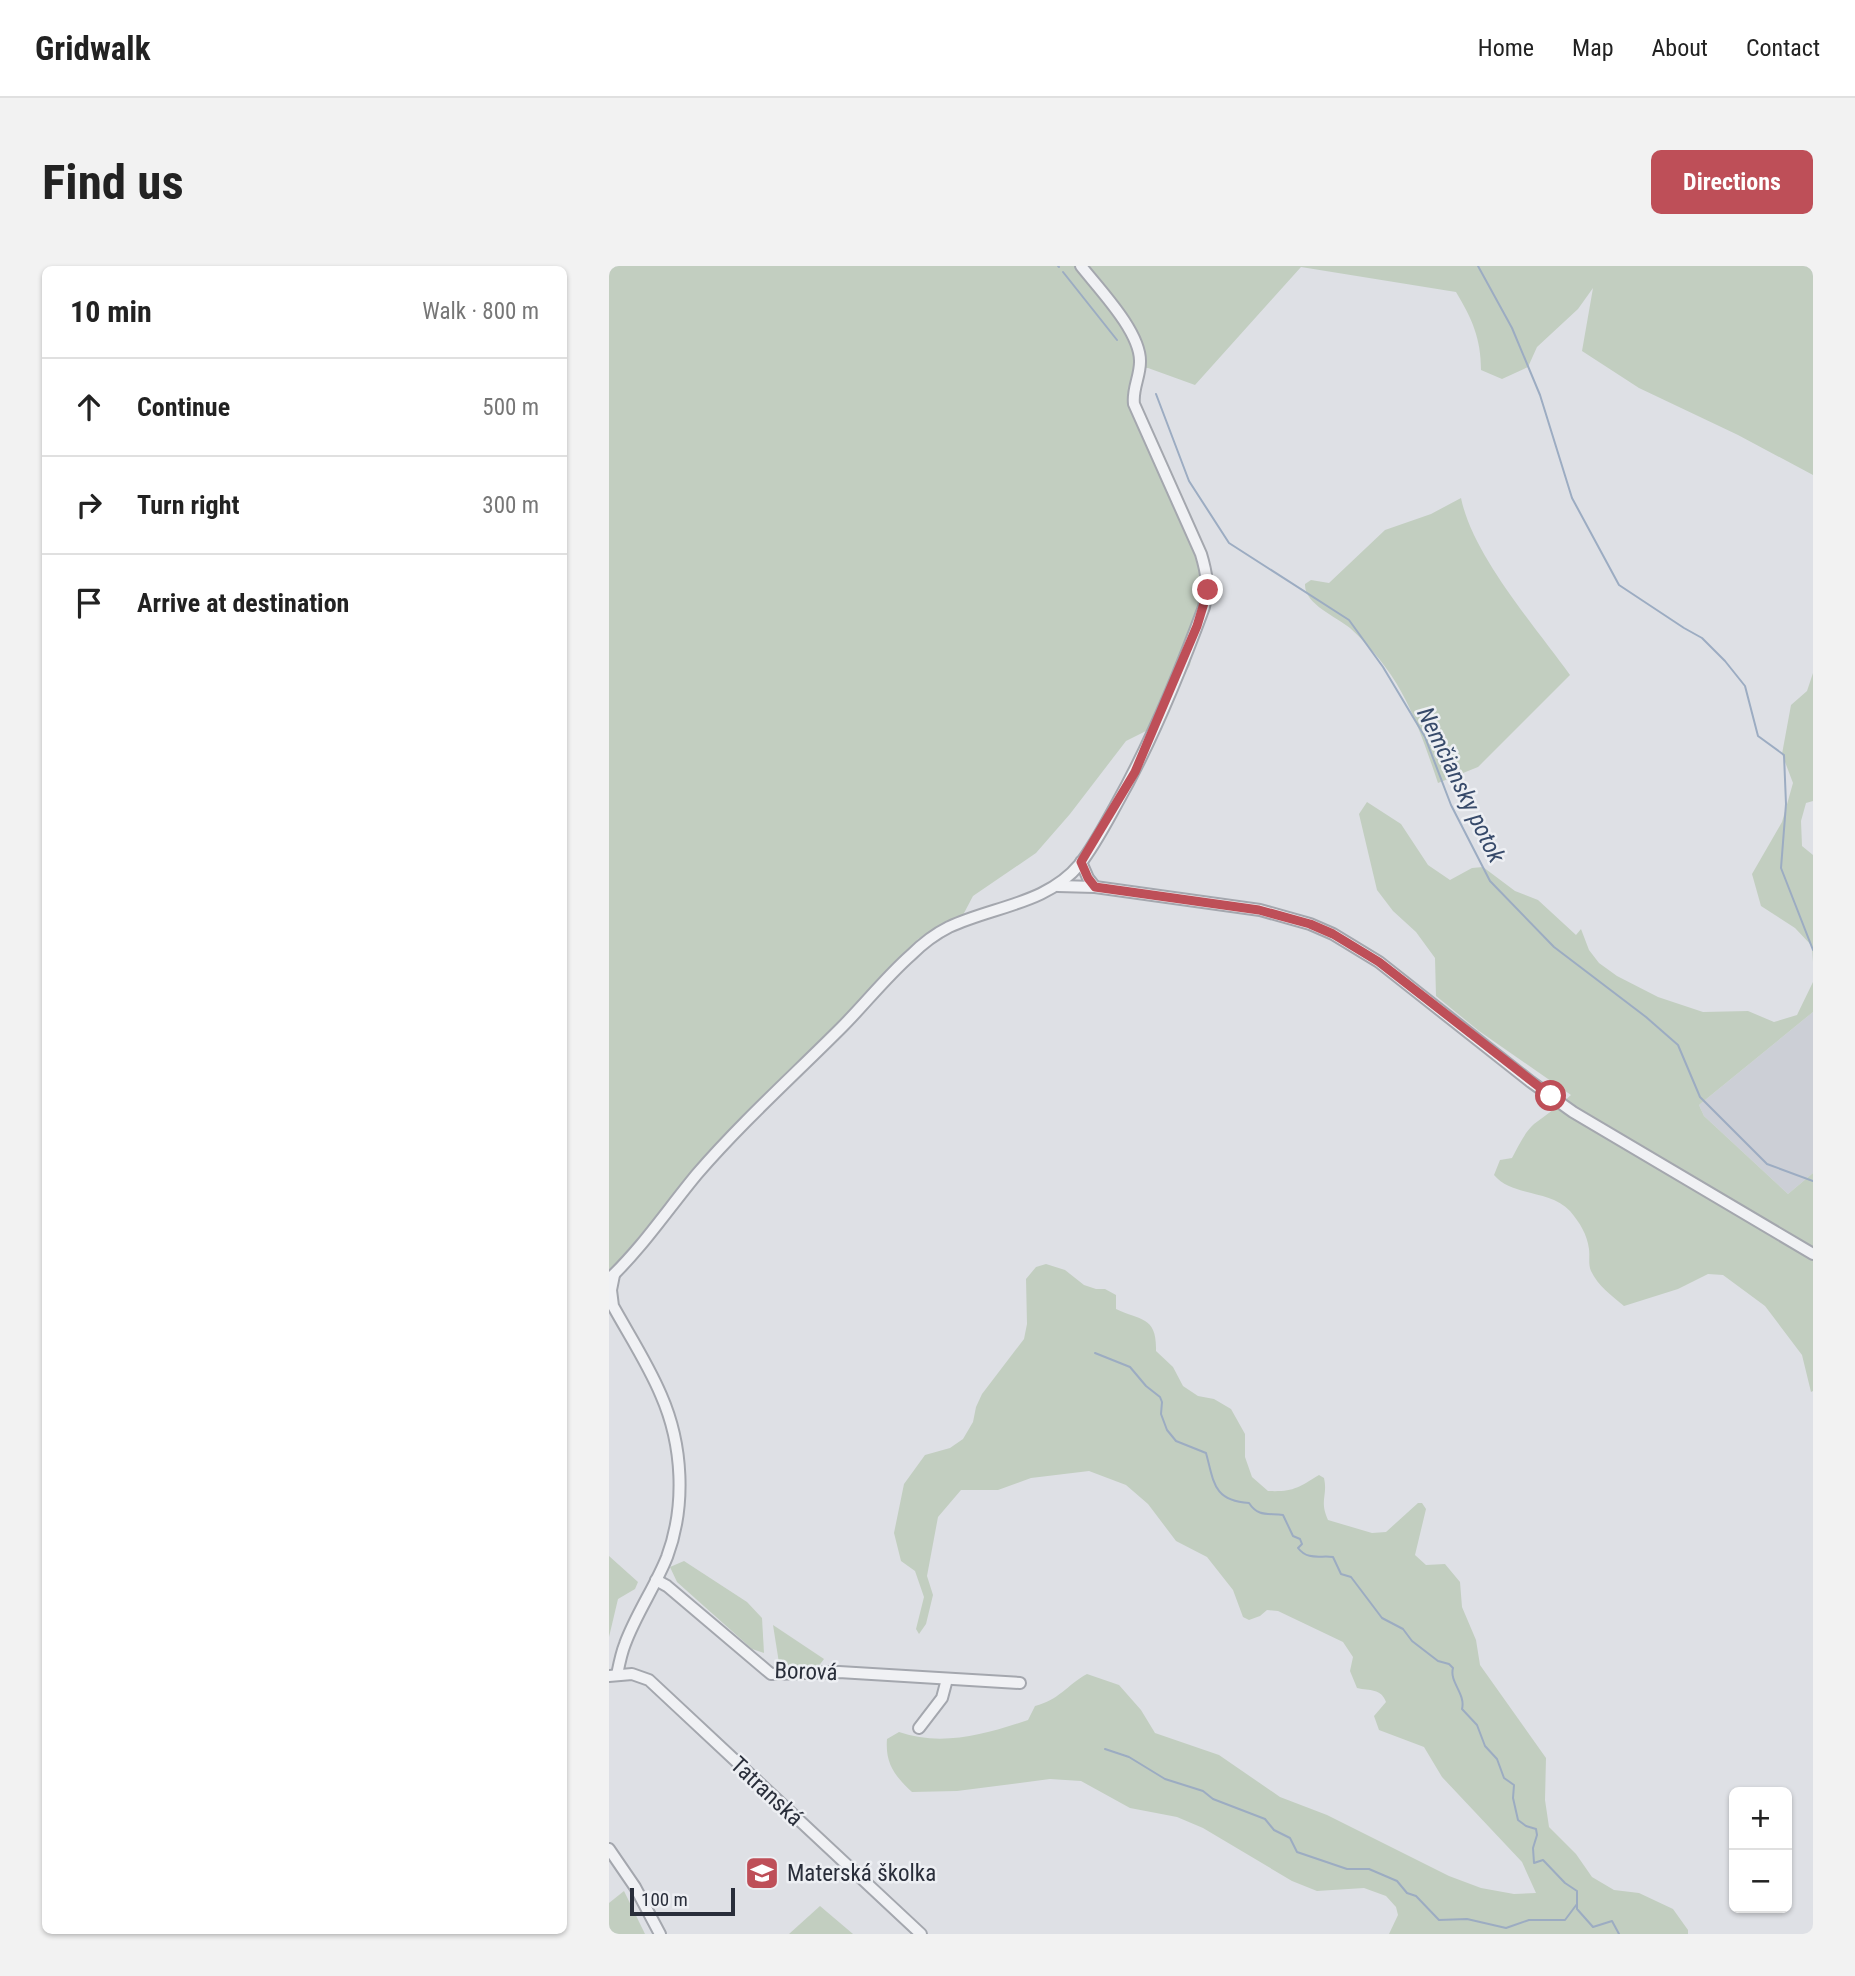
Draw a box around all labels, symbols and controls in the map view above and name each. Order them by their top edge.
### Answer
text: Gridwalk [35,29,150,68]
text: Home [1478,34,1534,62]
text: Map [1572,34,1614,62]
text: About [1652,34,1708,62]
text: Contact [1746,34,1820,62]
button: Directions [1651,150,1813,214]
text: Find us [42,154,184,211]
text: 10 min [70,294,152,329]
text: Walk · 800 m [422,298,539,325]
icon: ahead [70,388,108,426]
text: Continue [137,392,230,422]
text: 500 m [482,394,539,421]
icon: right [70,486,108,524]
text: Turn right [137,490,239,520]
text: 300 m [482,492,539,519]
route end [1192,574,1223,605]
icon: arrive [70,584,108,622]
text: Arrive at destination [137,588,349,618]
water label: Nemčiansky potok [1411,703,1511,868]
route start [1535,1080,1566,1111]
street label: Borová [774,1657,838,1686]
street label: Tatranská [725,1751,808,1832]
map controls [1729,1787,1792,1913]
button: + [1729,1787,1792,1850]
button: − [1729,1850,1792,1913]
school or university icon: Materská školka [743,1854,781,1892]
place label: Materská školka [787,1860,936,1887]
scale bar [630,1885,735,1917]
text: 100 m [641,1888,688,1911]

